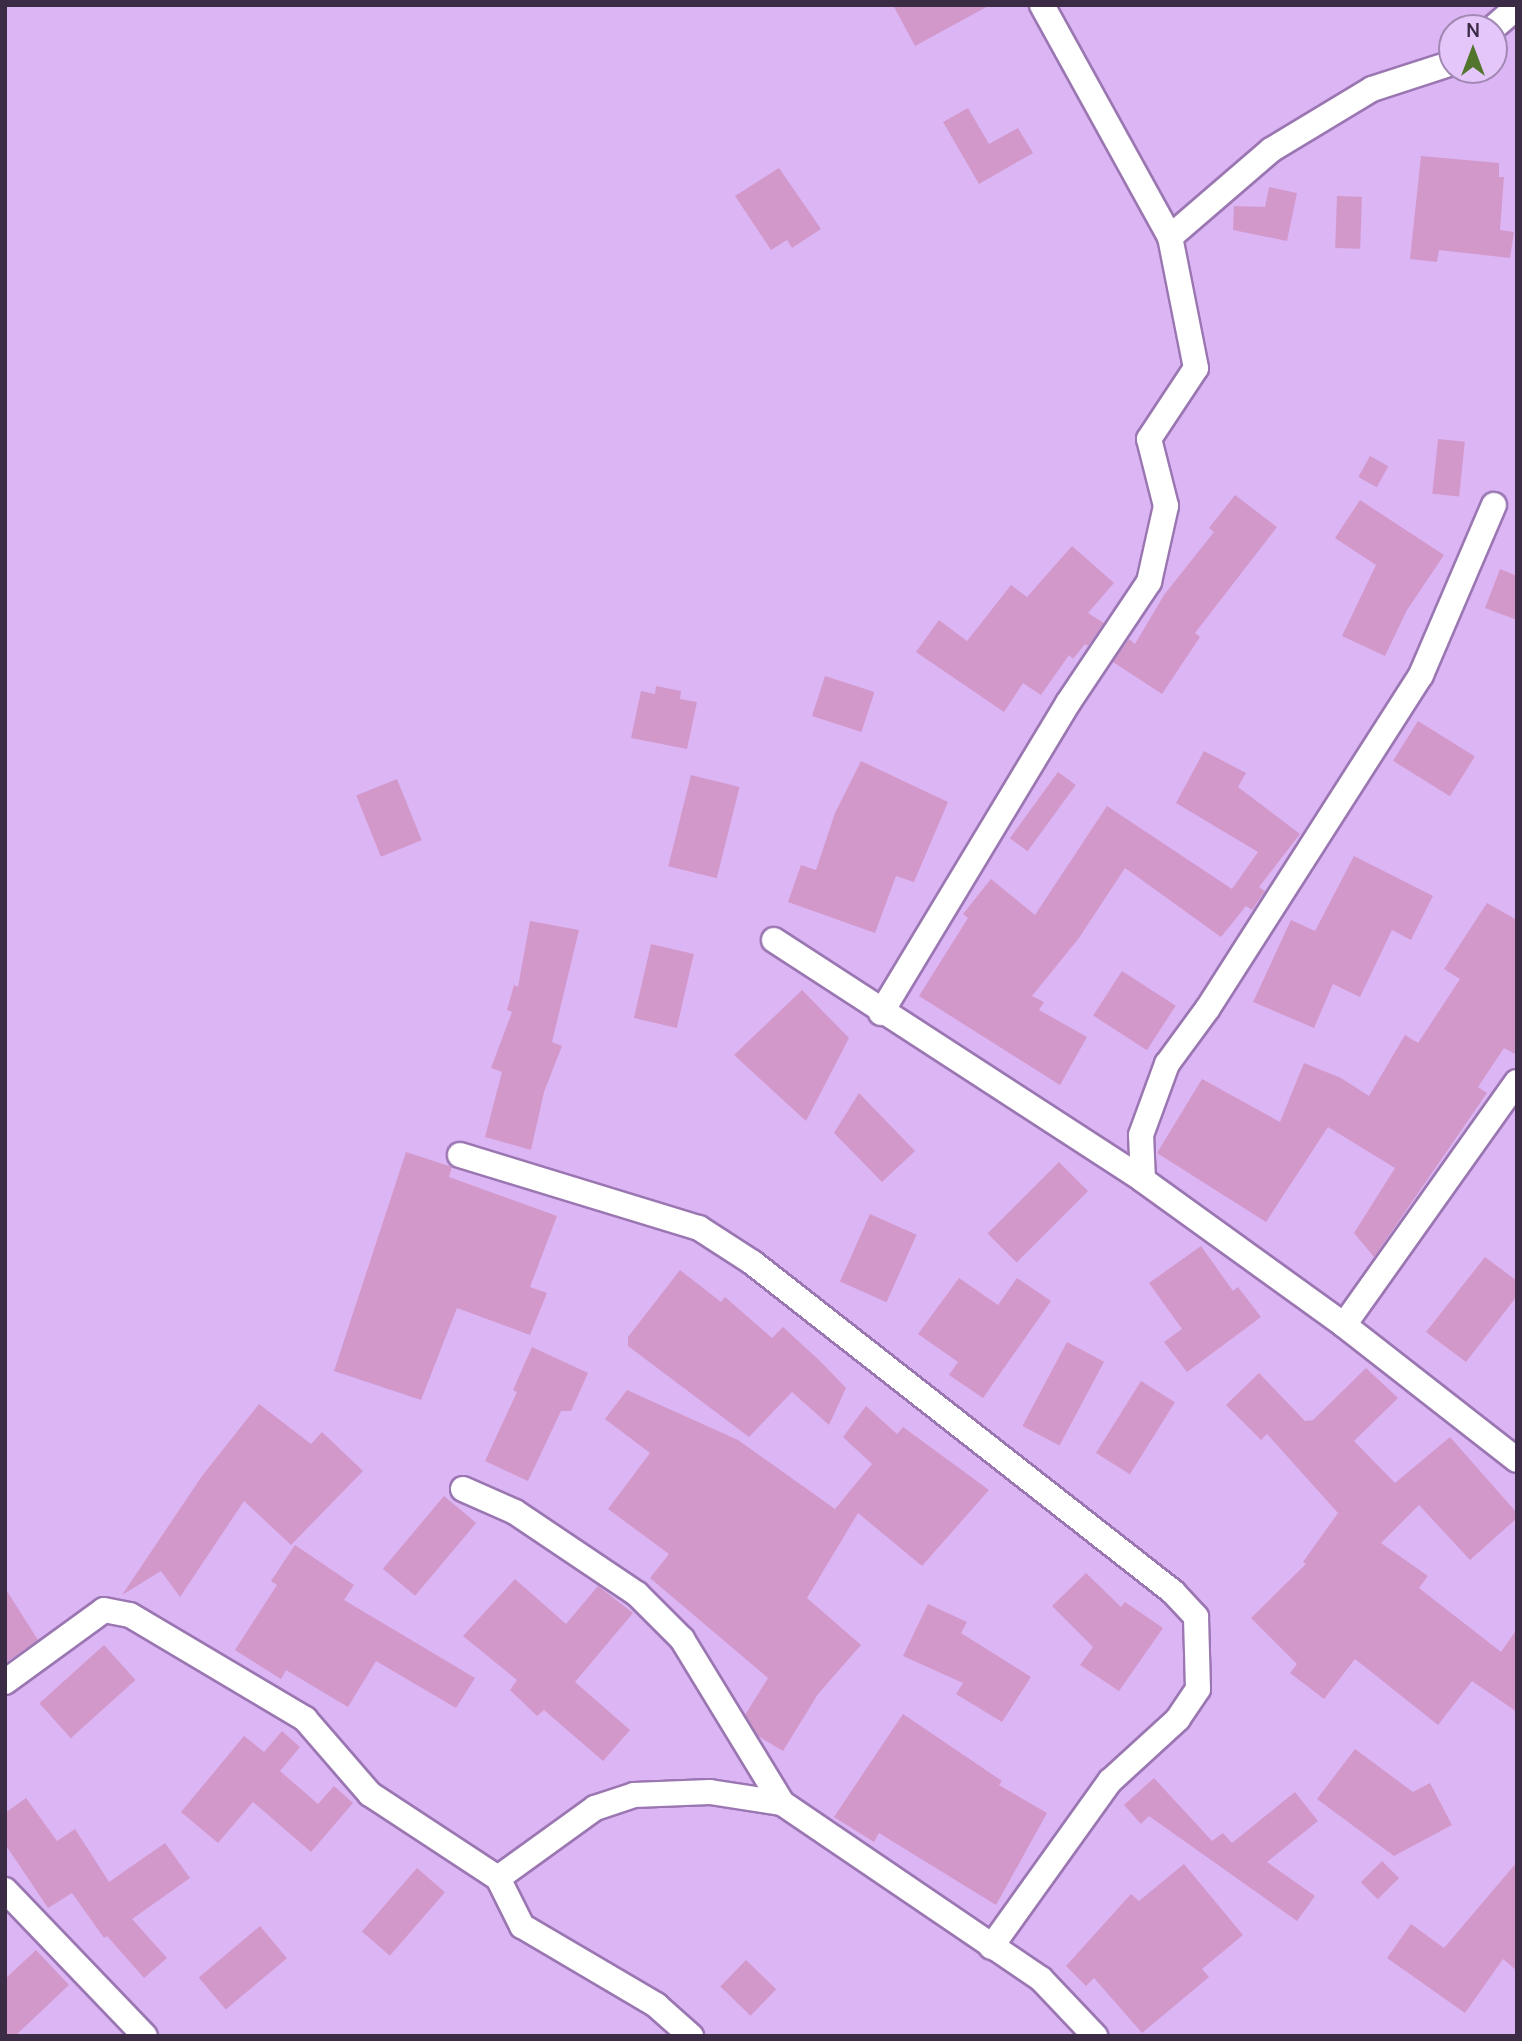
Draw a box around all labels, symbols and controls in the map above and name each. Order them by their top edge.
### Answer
north arrow [1438,14,1508,84]
text: N [1466,17,1480,43]

